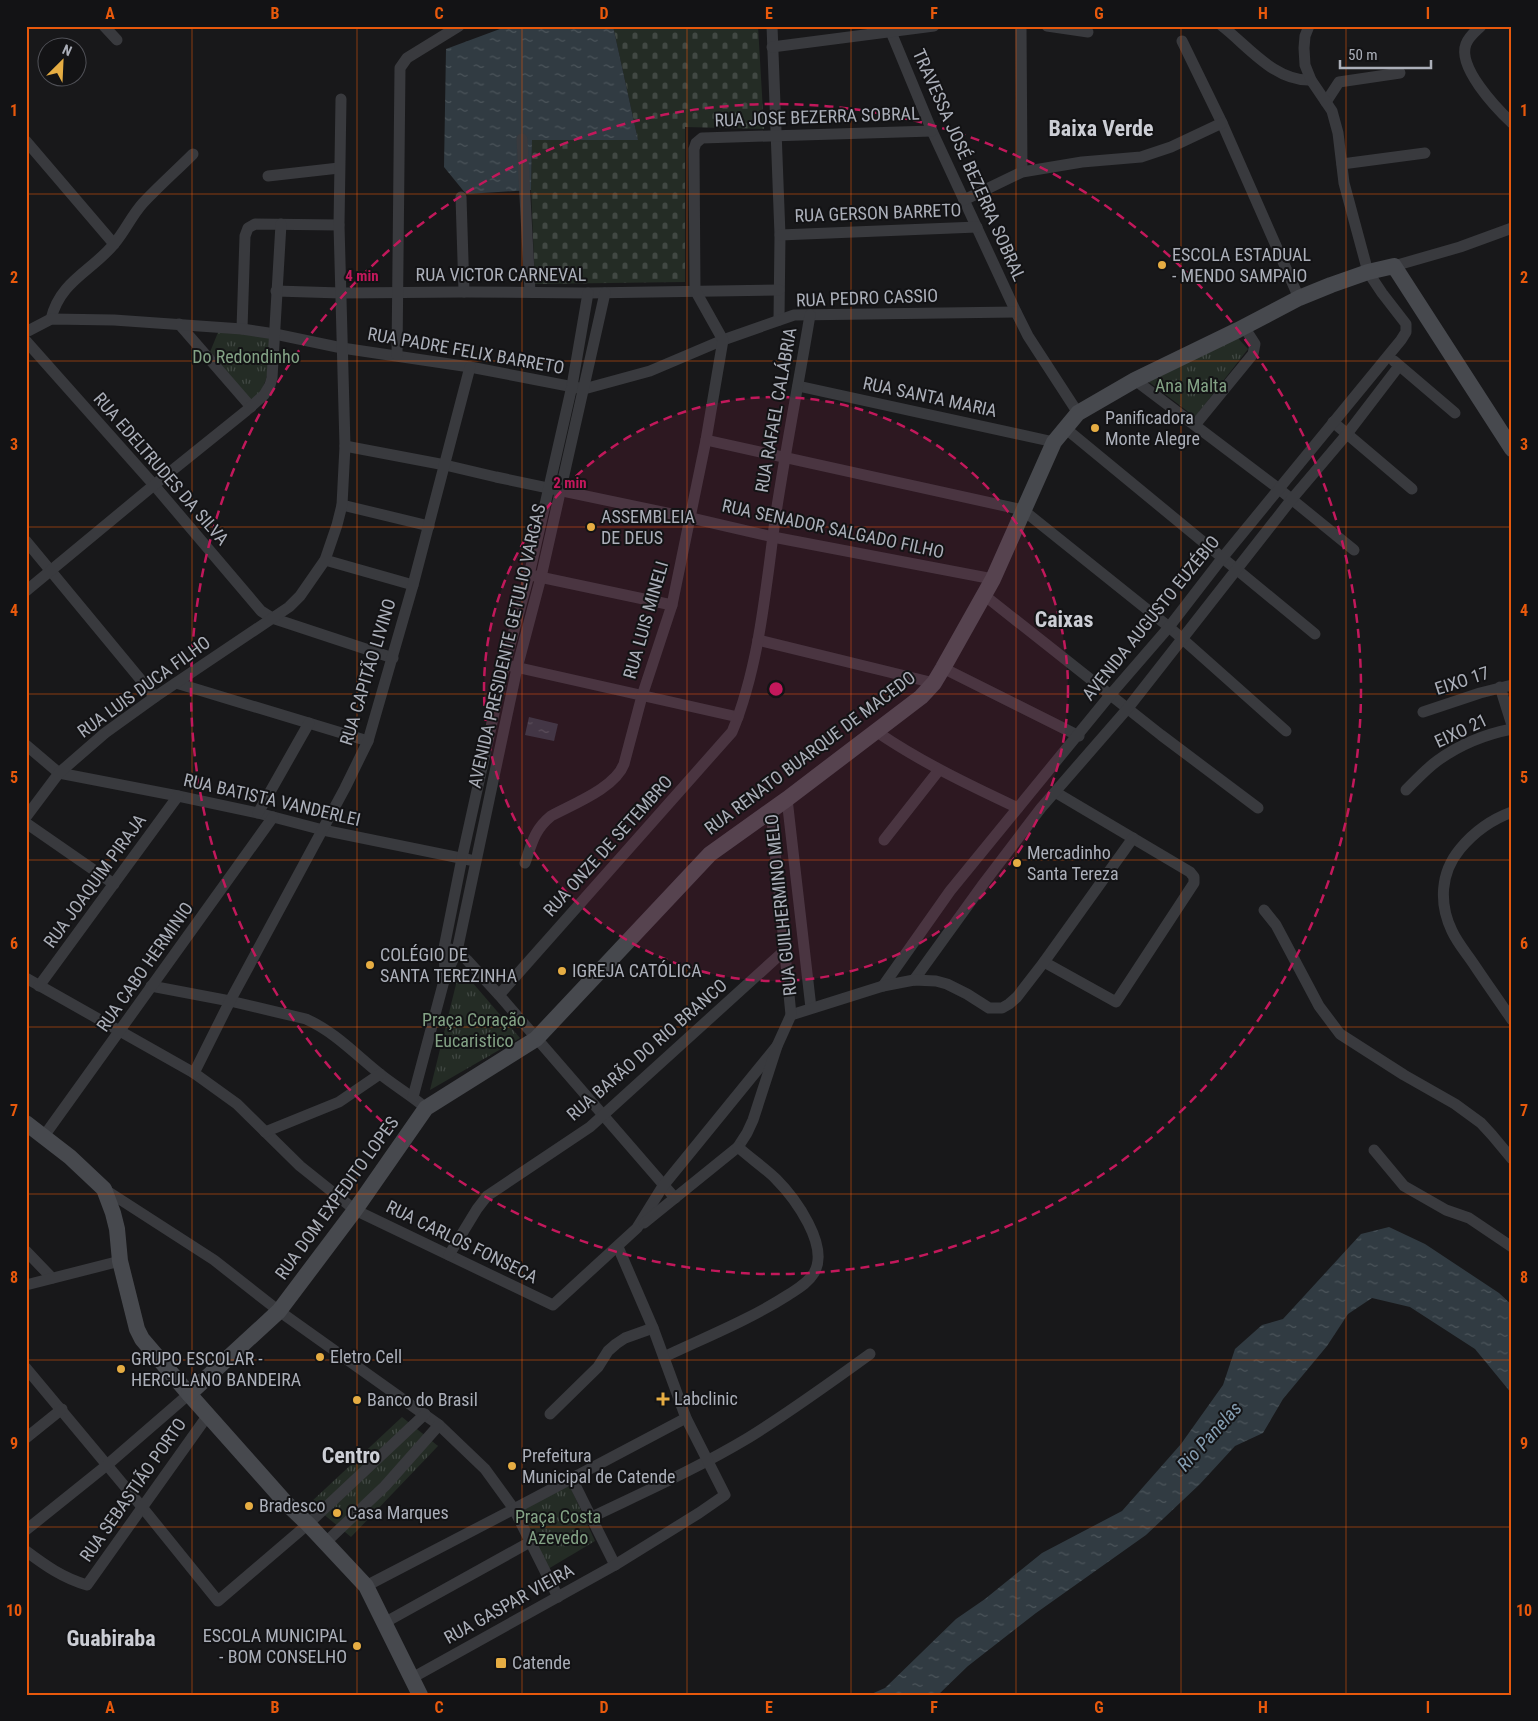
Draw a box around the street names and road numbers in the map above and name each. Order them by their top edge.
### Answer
street label: TRAVESSA JOSÉ BEZERRA SOBRAL [909,45,1030,285]
street label: RUA JOSE BEZERRA SOBRAL [714,102,920,131]
street label: RUA GERSON BARRETO [794,199,962,226]
street label: RUA VICTOR CARNEVAL [416,264,587,285]
street label: RUA PEDRO CASSIO [796,285,938,310]
street label: RUA PADRE FELIX BARRETO [366,323,566,378]
street label: RUA RAFAEL CALÁBRIA [751,325,800,494]
street label: RUA SANTA MARIA [861,372,1000,421]
street label: RUA EDELTRUDES DA SILVA [89,388,234,550]
street label: RUA SENADOR SALGADO FILHO [720,495,946,562]
street label: AVENIDA PRESIDENTE GETULIO VARGAS [464,502,549,790]
street label: AVENIDA AUGUSTO EUZÉBIO [1078,531,1224,704]
street label: RUA LUIS MINELI [619,559,672,681]
street label: RUA CAPITÃO LIVINO [335,596,400,748]
street label: RUA LUIS DUCA FILHO [73,631,214,742]
street label: EIXO 17 [1432,662,1492,699]
street label: RUA RENATO BUARQUE DE MACEDO [700,666,919,839]
street label: EIXO 21 [1431,709,1491,752]
street label: RUA BATISTA VANDERLEI [181,769,363,830]
street label: RUA ONZE DE SETEMBRO [539,771,676,920]
street label: RUA JOAQUIM PIRAJA [39,809,150,952]
street label: RUA GUILHERMINO MELO [760,813,801,997]
street label: RUA CABO HERMINIO [92,898,197,1036]
street label: RUA BARÃO DO RIO BRANCO [562,974,731,1125]
street label: RUA DOM EXPEDITO LOPES [270,1112,403,1283]
street label: RUA CARLOS FONSECA [383,1196,542,1288]
street label: RUA SEBASTIÃO PORTO [75,1414,190,1566]
street label: RUA GASPAR VIEIRA [440,1559,578,1648]

